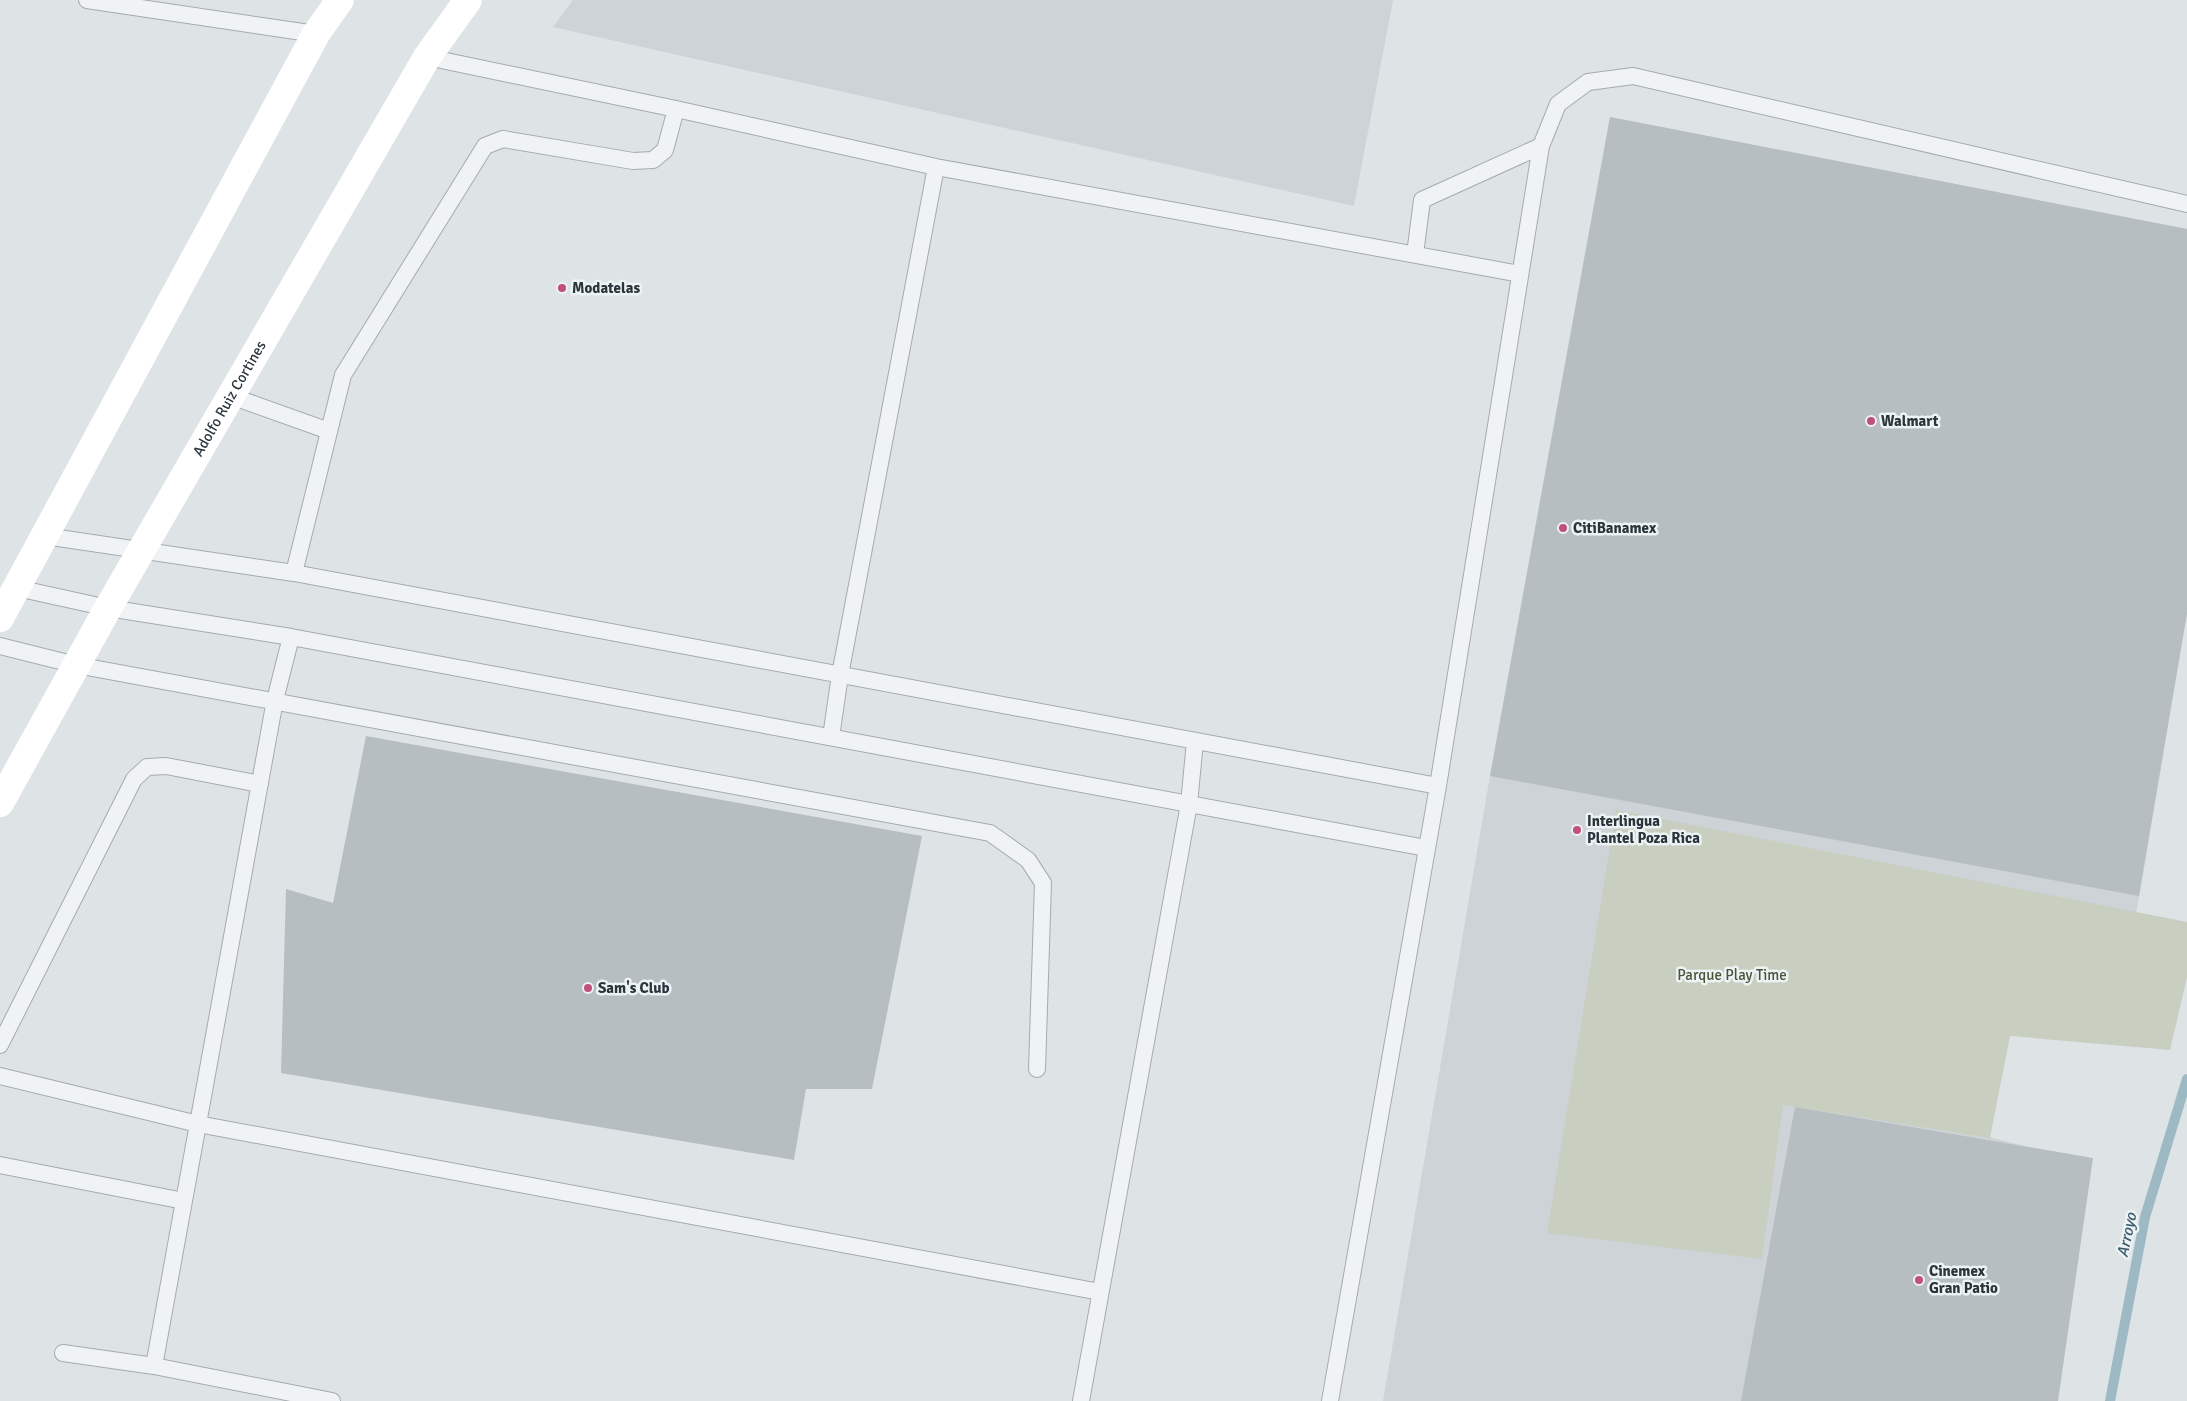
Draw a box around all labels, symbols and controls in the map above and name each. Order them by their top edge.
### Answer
place label: Modatelas [572,279,640,297]
marker: Modatelas [556,282,568,294]
street label: Adolfo Ruiz Cortines [189,337,270,459]
place label: Walmart [1881,412,1939,430]
marker: Walmart [1865,415,1877,427]
place label: CitiBanamex [1573,519,1657,537]
marker: CitiBanamex [1557,522,1569,534]
place label: Interlingua Plantel Poza Rica [1587,812,1700,847]
marker: Interlingua Plantel Poza Rica [1571,824,1583,836]
park label: Parque Play Time [1677,966,1787,984]
place label: Sam's Club [598,979,669,997]
marker: Sam's Club [582,982,594,994]
water label: Arroyo [2113,1210,2142,1259]
place label: Cinemex Gran Patio [1929,1262,1998,1297]
marker: Cinemex Gran Patio [1913,1274,1925,1286]

